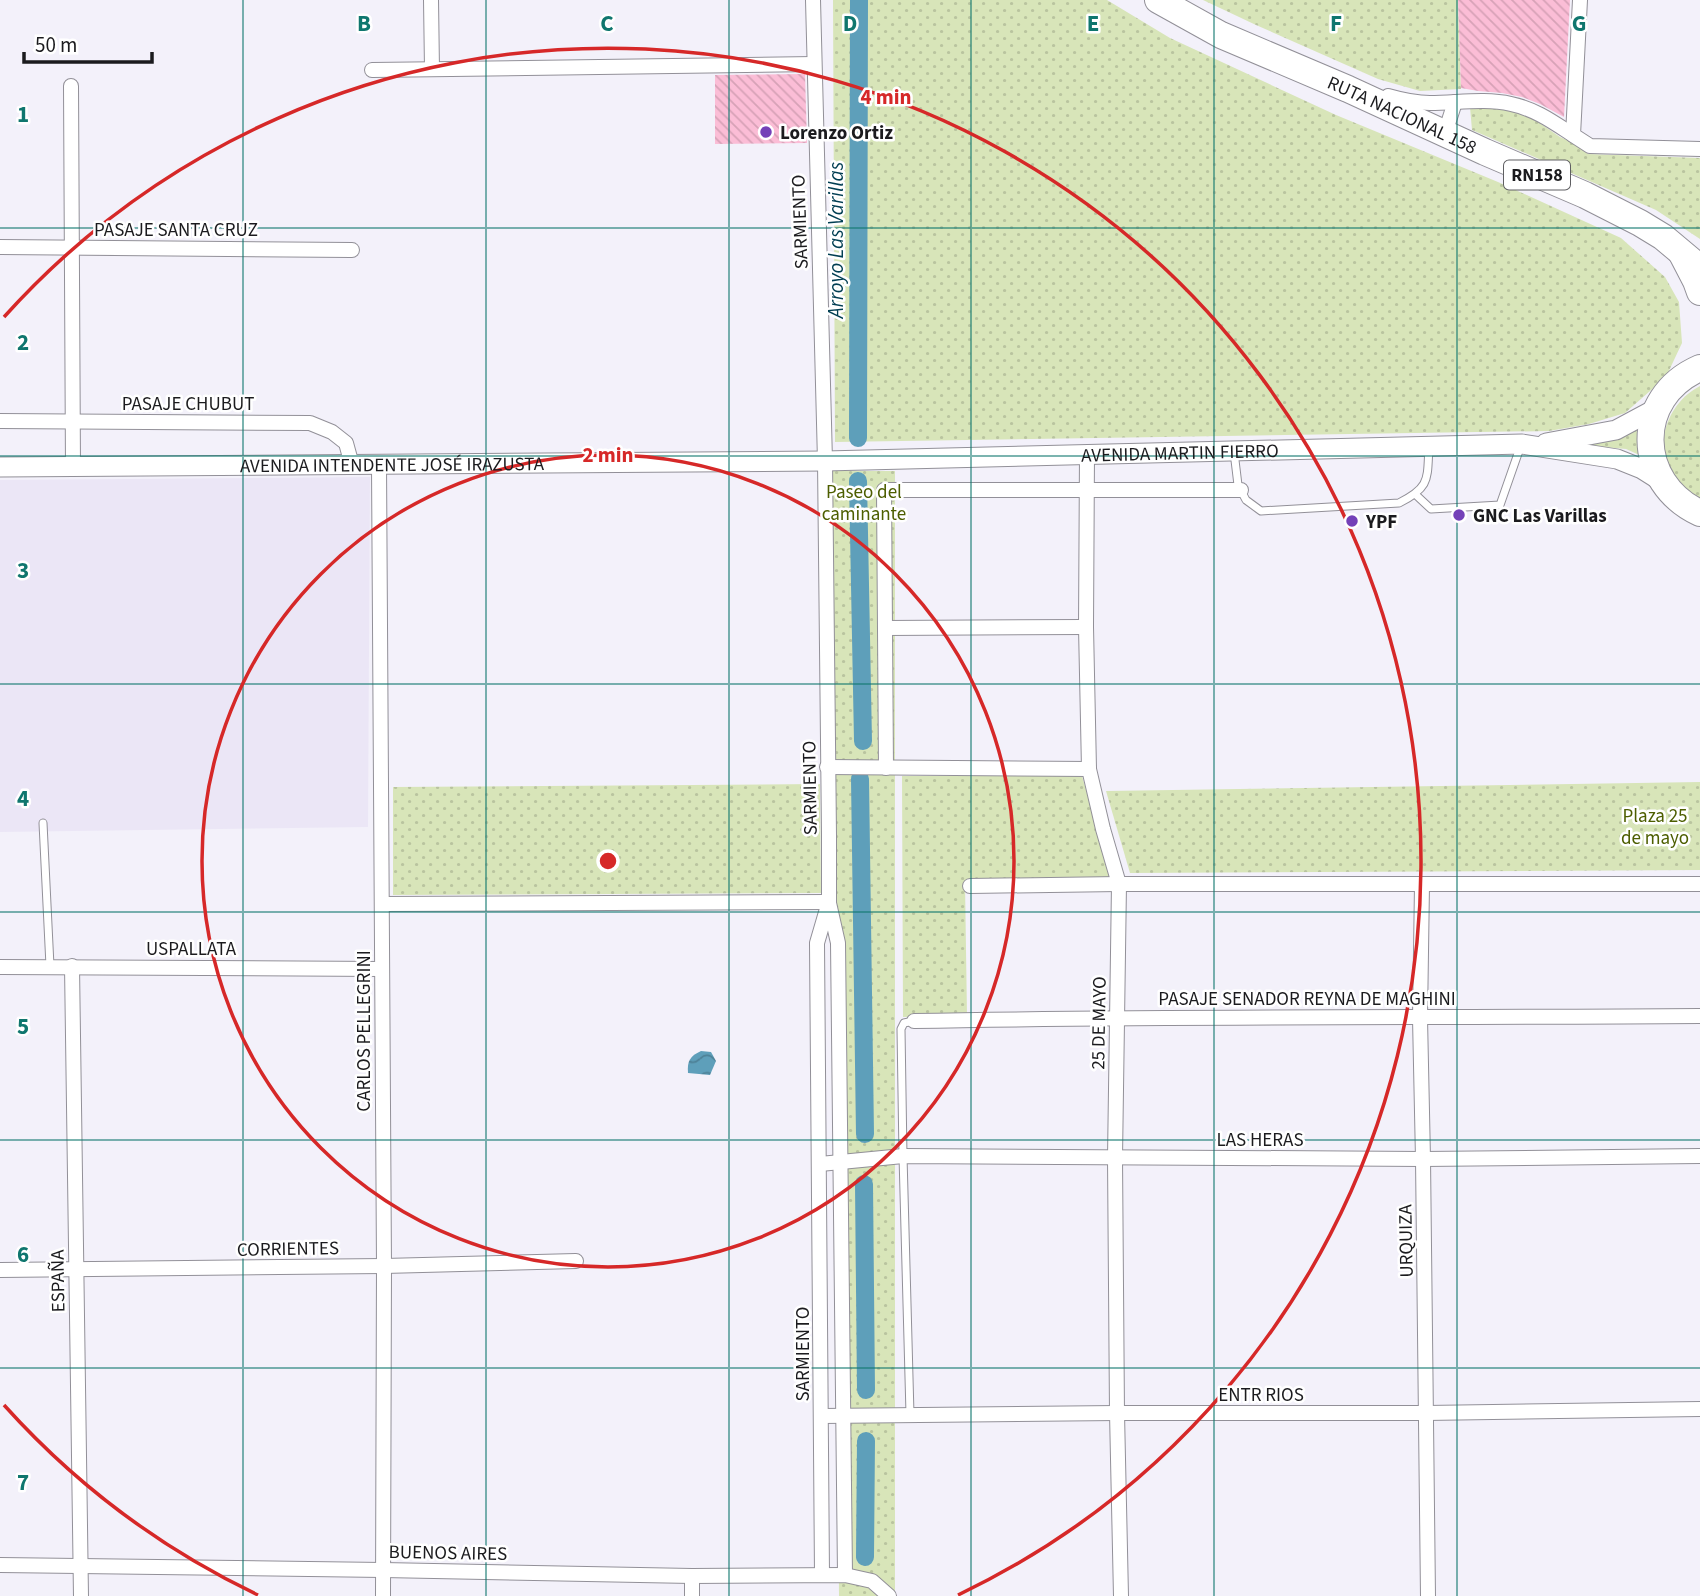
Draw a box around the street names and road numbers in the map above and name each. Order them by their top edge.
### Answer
street label: RUTA NACIONAL 158 [1323,70,1481,161]
road number: RN158 [1504,160,1570,190]
street label: SARMIENTO [785,174,816,270]
street label: PASAJE SANTA CRUZ [94,217,258,244]
street label: PASAJE CHUBUT [122,391,254,418]
street label: AVENIDA MARTIN FIERRO [1081,438,1279,470]
street label: AVENIDA INTENDENTE JOSÉ IRAZUSTA [240,451,545,480]
street label: SARMIENTO [796,740,825,836]
street label: USPALLATA [146,936,237,963]
street label: CARLOS PELLEGRINI [351,950,378,1112]
street label: 25 DE MAYO [1085,976,1114,1070]
street label: PASAJE SENADOR REYNA DE MAGHINI [1158,986,1456,1013]
street label: LAS HERAS [1216,1127,1304,1154]
street label: URQUIZA [1392,1203,1421,1278]
street label: CORRIENTES [237,1235,339,1264]
street label: ESPAÑA [44,1249,73,1313]
street label: SARMIENTO [790,1307,817,1401]
street label: ENTR RIOS [1218,1382,1304,1409]
street label: BUENOS AIRES [388,1539,507,1568]

